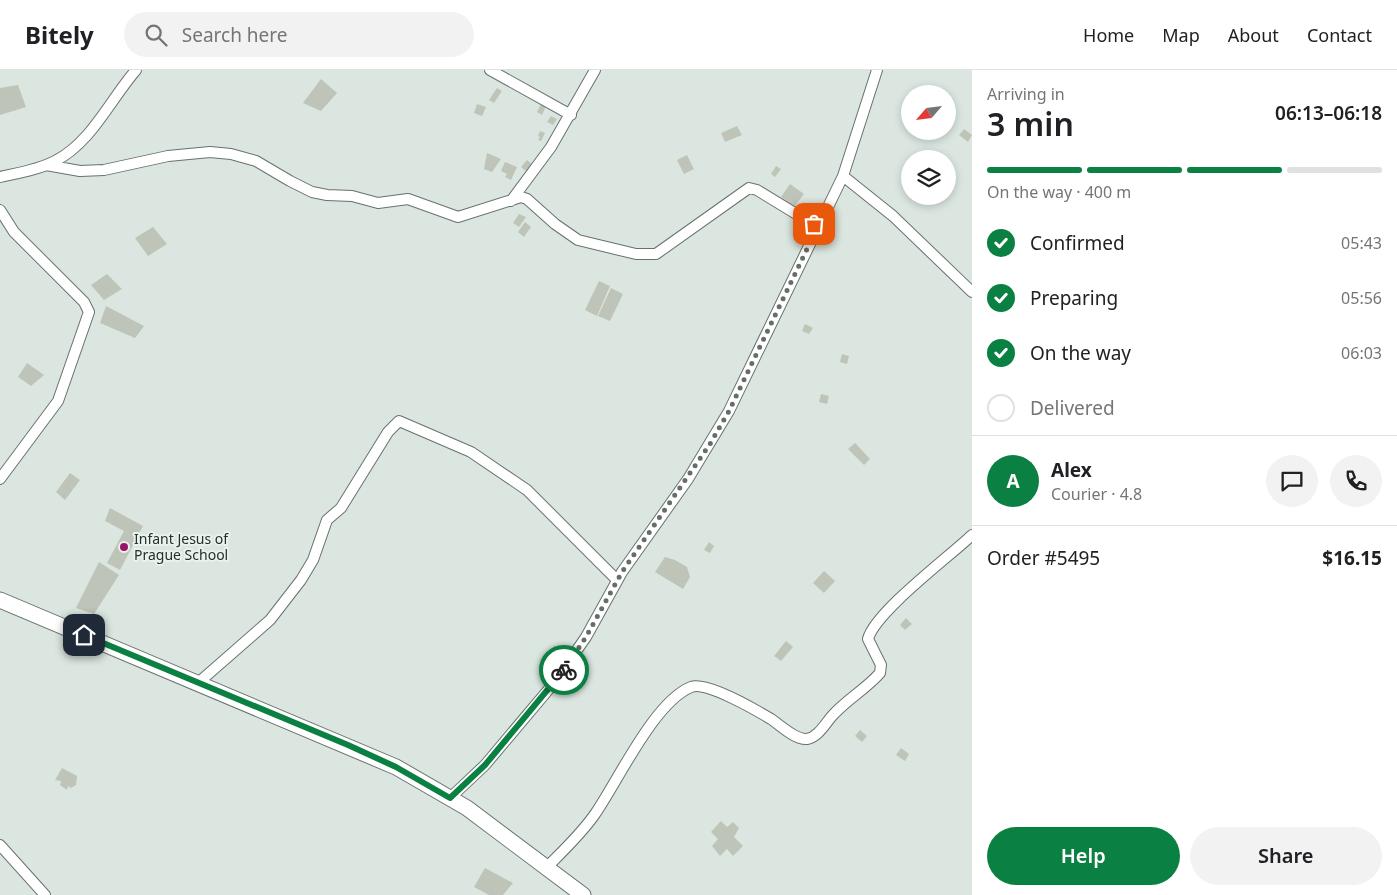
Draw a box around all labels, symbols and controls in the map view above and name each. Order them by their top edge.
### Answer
search box [124,12,474,57]
text: Bitely [25,18,94,51]
icon: search [142,21,170,49]
text: Search here [182,22,287,48]
text: Home [1083,23,1134,47]
text: Map [1162,23,1200,47]
text: About [1228,23,1279,47]
text: Contact [1307,23,1372,47]
text: Arriving in [987,83,1065,105]
north arrow [901,85,956,140]
map controls [901,85,956,205]
text: 06:13–06:18 [1275,100,1382,126]
text: 3 min [987,102,1074,145]
button: layers [901,150,956,205]
text: On the way · 400 m [987,181,1131,203]
pin [793,203,835,245]
icon: bag [800,210,828,238]
icon: check [987,229,1015,257]
text: Confirmed [1030,230,1125,256]
text: 05:43 [1341,232,1382,254]
icon: check [987,284,1015,312]
text: Preparing [1030,285,1118,311]
text: 05:56 [1341,287,1382,309]
icon: check [987,339,1015,367]
text: On the way [1030,340,1131,366]
text: 06:03 [1341,342,1382,364]
text: Delivered [1030,395,1115,421]
button: chat [1266,455,1318,507]
button: phone [1330,455,1382,507]
text: Alex [1051,457,1092,483]
text: A [1006,468,1020,494]
text: Courier · 4.8 [1051,483,1142,505]
place label: Infant Jesus of Prague School [134,529,229,564]
marker: Infant Jesus of Prague School [118,541,130,553]
text: Order #5495 [987,545,1100,571]
text: $16.15 [1322,545,1382,571]
pin [63,614,105,656]
icon: home [70,621,98,649]
courier [539,645,589,695]
icon: bike [550,656,578,684]
button: Help [987,827,1180,885]
button: Share [1190,827,1382,885]

